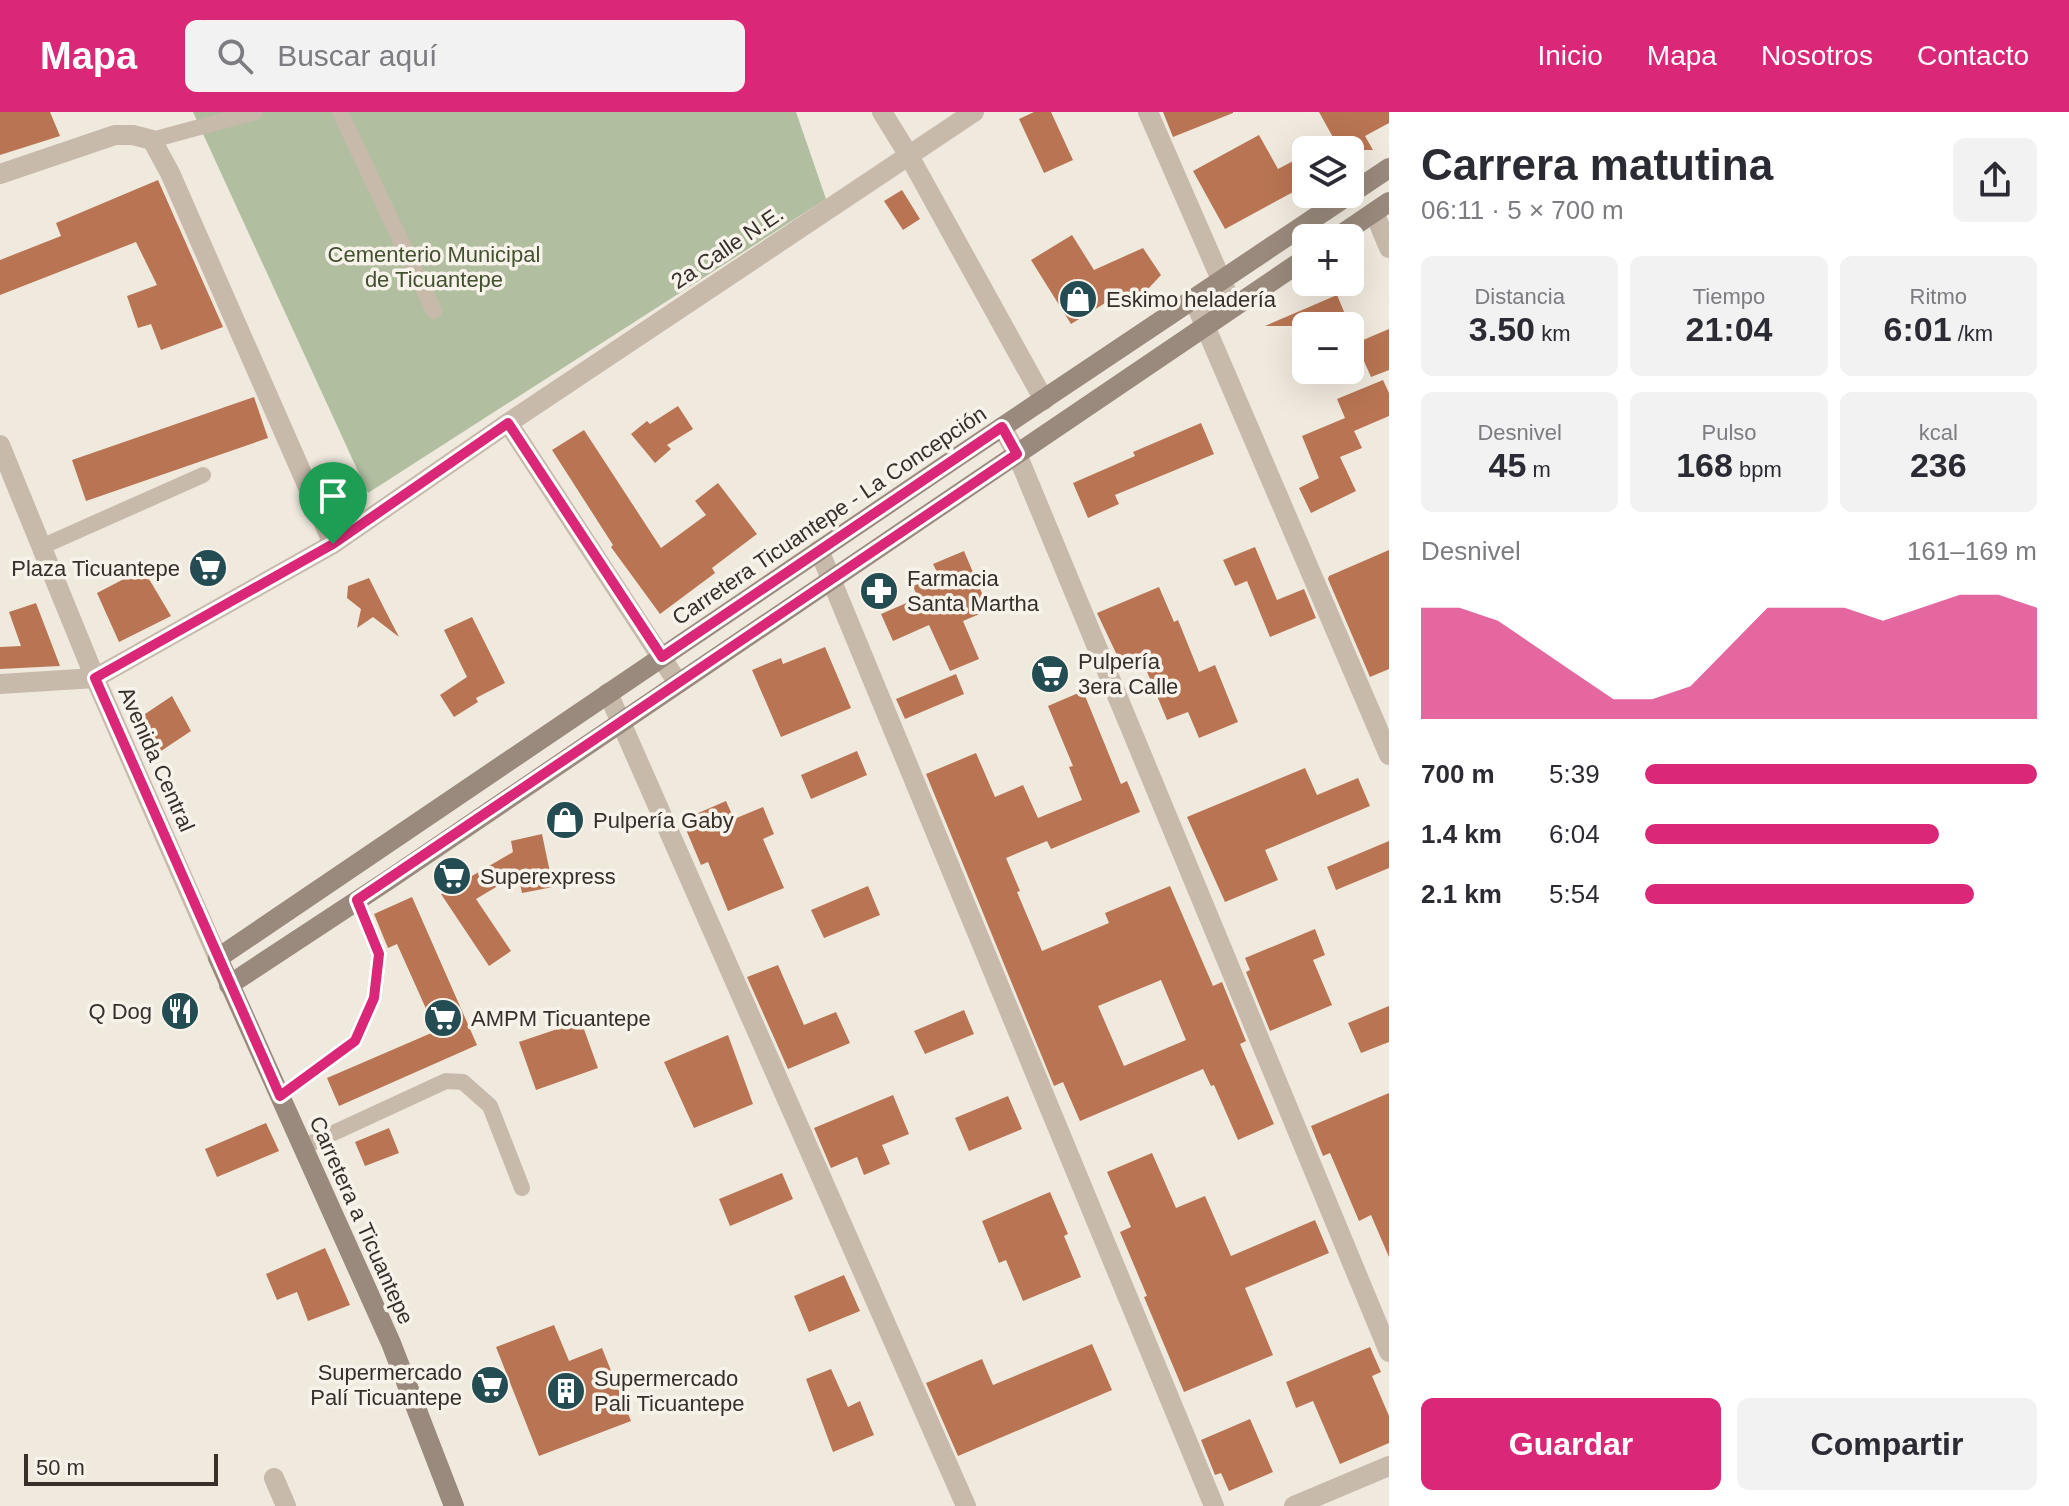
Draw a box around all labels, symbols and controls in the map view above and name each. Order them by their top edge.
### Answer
search box [185,20,745,92]
icon: search [213,34,257,78]
text: Mapa [40,35,137,77]
text: Buscar aquí [277,39,437,72]
text: Inicio [1537,40,1603,71]
text: Mapa [1647,40,1717,71]
text: Nosotros [1761,40,1873,71]
text: Contacto [1917,40,2029,71]
map controls [1292,136,1364,384]
button: layers [1292,136,1364,208]
button: share [1953,138,2037,222]
text: Carrera matutina [1421,140,1773,189]
text: 06:11 · 5 × 700 m [1421,195,1624,225]
street label: 2a Calle N.E. [667,201,788,294]
button: + [1292,224,1364,296]
park label: Cementerio Municipal de Ticuantepe [328,242,540,292]
shop icon: Eskimo heladería [1057,278,1099,320]
text: Distancia [1474,284,1565,309]
text: Tiempo [1693,284,1765,309]
text: Ritmo [1910,284,1967,309]
place label: Eskimo heladería [1106,287,1277,312]
text: 3.50 [1469,310,1535,348]
text: 21:04 [1686,310,1772,348]
text: 6:01 [1884,310,1952,348]
button: − [1292,312,1364,384]
text: km [1535,321,1570,346]
text: /km [1952,321,1993,346]
street label: Carretera Ticuantepe - La Concepción [668,401,991,630]
text: Desnivel [1477,420,1562,445]
text: Pulso [1701,420,1757,445]
text: kcal [1919,420,1958,445]
text: 45 [1489,446,1526,484]
text: 168 [1676,446,1733,484]
text: 236 [1910,446,1967,484]
text: m [1526,457,1551,482]
text: bpm [1733,457,1782,482]
pin [299,462,367,544]
icon: arrive [311,474,355,518]
text: Desnivel [1421,536,1521,566]
text: 161–169 m [1907,536,2037,566]
supermarket icon: Plaza Ticuantepe [187,547,229,589]
place label: Plaza Ticuantepe [11,556,180,581]
place label: Farmacia Santa Martha [907,566,1040,616]
pharmacy icon: Farmacia Santa Martha [858,570,900,612]
place label: Pulpería 3era Calle [1078,649,1178,699]
supermarket icon: Pulpería 3era Calle [1029,653,1071,695]
street label: Avenida Central [113,683,200,836]
text: 700 m [1421,759,1495,789]
text: 5:39 [1549,759,1600,789]
shop icon: Pulpería Gaby [544,799,586,841]
place label: Pulpería Gaby [593,808,734,833]
text: 1.4 km [1421,819,1502,849]
text: 6:04 [1549,819,1600,849]
supermarket icon: Superexpress [431,855,473,897]
place label: Superexpress [480,864,616,889]
text: 2.1 km [1421,879,1502,909]
text: 5:54 [1549,879,1600,909]
restaurant icon: Q Dog [159,990,201,1032]
supermarket icon: AMPM Ticuantepe [422,997,464,1039]
place label: Q Dog [88,999,152,1024]
place label: AMPM Ticuantepe [471,1006,651,1031]
street label: Carretera a Ticuantepe [304,1112,419,1328]
place label: Supermercado Palí Ticuantepe [310,1360,462,1410]
supermarket icon: Supermercado Palí Ticuantepe [469,1364,511,1406]
place label: Supermercado Pali Ticuantepe [594,1366,744,1416]
building icon: Supermercado Pali Ticuantepe [545,1370,587,1412]
button: Guardar [1421,1398,1721,1490]
button: Compartir [1737,1398,2037,1490]
scale bar [24,1450,218,1486]
text: 50 m [36,1455,85,1480]

